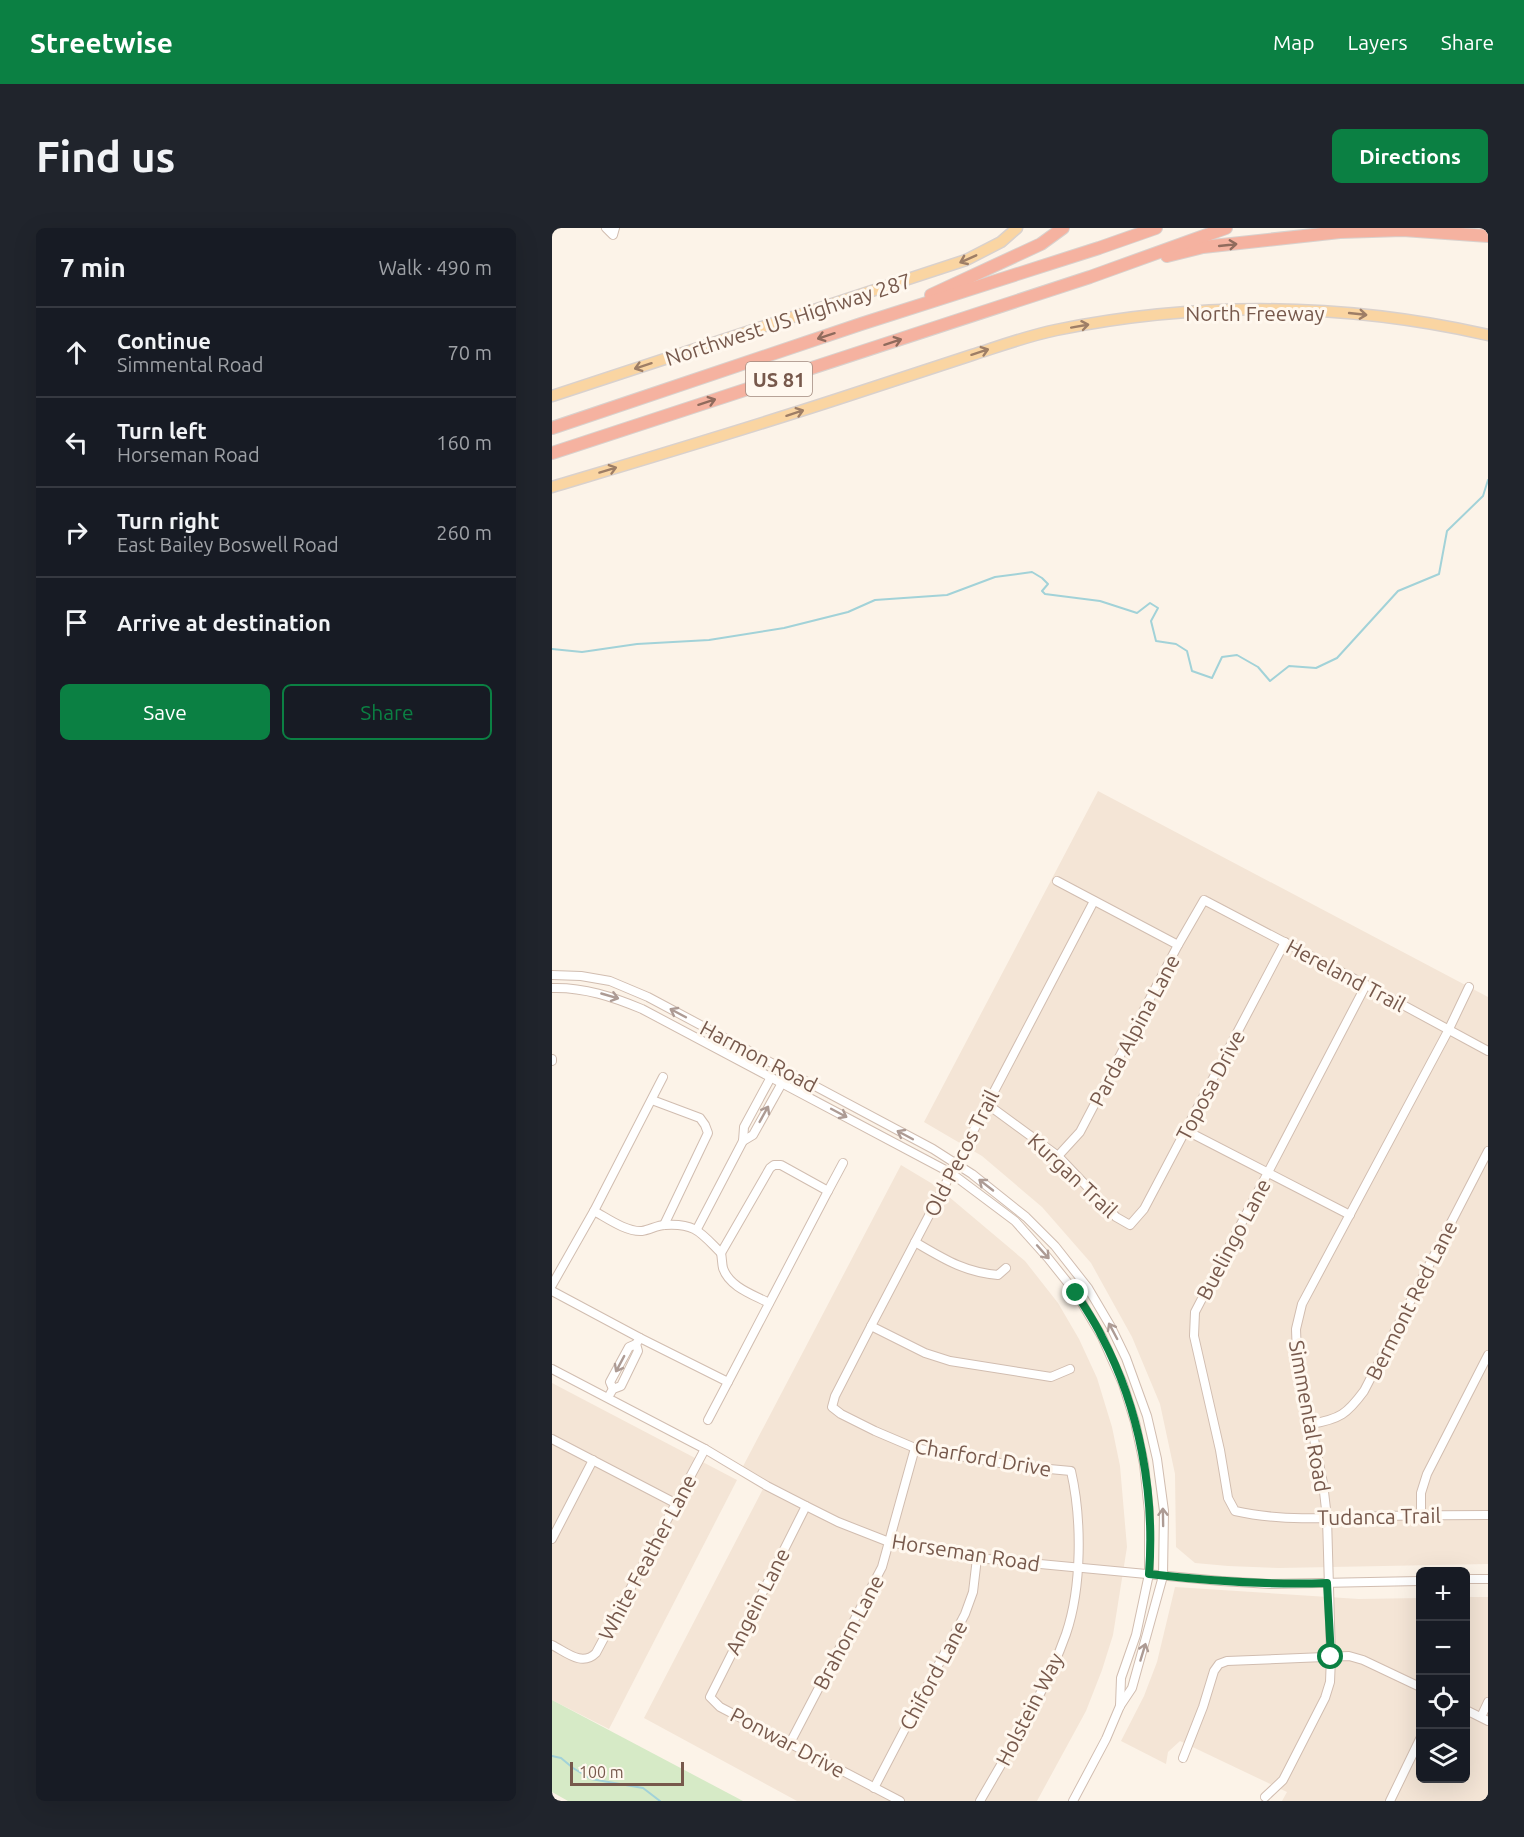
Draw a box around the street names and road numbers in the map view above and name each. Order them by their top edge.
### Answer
street label: Northwest US Highway 287 [662,268,914,370]
street label: North Freeway [1185,301,1325,325]
road number: US 81 [746,362,812,396]
street label: Hereland Trail [1282,934,1410,1016]
street label: Parda Alpina Lane [1084,950,1184,1110]
street label: Harmon Road [696,1015,822,1097]
street label: Toposa Drive [1171,1026,1249,1144]
street label: Old Pecos Trail [919,1086,1003,1220]
street label: Kurgan Trail [1024,1128,1122,1222]
street label: Buelingo Lane [1191,1174,1275,1304]
street label: Bermont Red Lane [1361,1217,1461,1383]
street label: Simmental Road [1285,1338,1335,1494]
street label: Charford Drive [913,1433,1053,1481]
street label: White Feather Lane [593,1470,701,1644]
street label: Tudanca Trail [1317,1503,1441,1529]
street label: Horseman Road [890,1528,1042,1576]
street label: Angein Lane [720,1544,794,1658]
street label: Brahorn Lane [808,1571,888,1693]
street label: Chiford Lane [894,1616,972,1734]
street label: Holstein Way [990,1649,1068,1769]
street label: Ponwar Drive [727,1702,849,1782]

